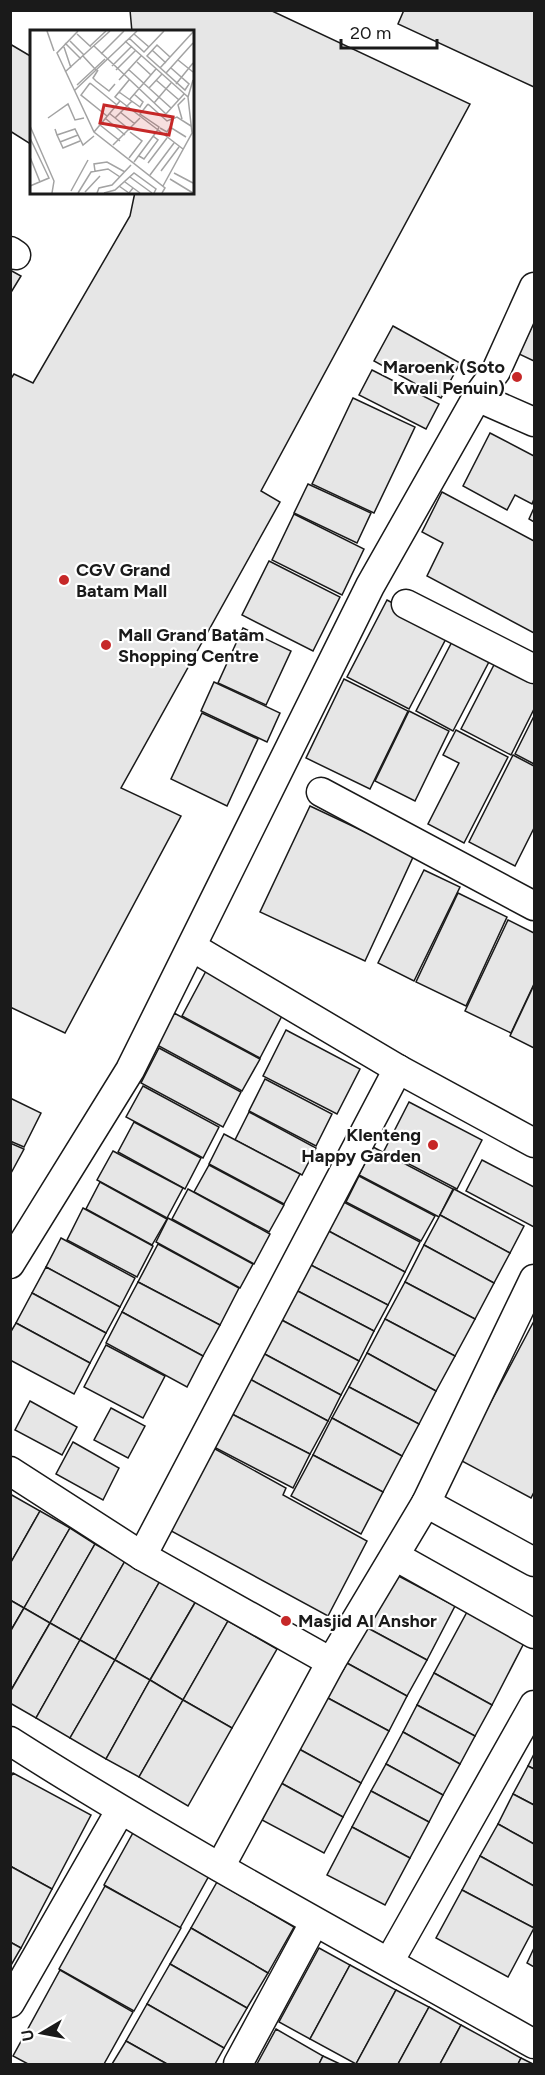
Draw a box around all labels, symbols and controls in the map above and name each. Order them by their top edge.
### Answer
scale bar [341,12,437,50]
text: 20 m [350,22,391,44]
inset map [30,30,194,194]
place label: Maroenk (Soto Kwali Penuin) [383,356,505,399]
marker: Maroenk (Soto Kwali Penuin) [510,370,524,384]
place label: CGV Grand Batam Mall [76,559,170,602]
marker: CGV Grand Batam Mall [57,573,71,587]
place label: Mall Grand Batam Shopping Centre [118,624,264,667]
marker: Mall Grand Batam Shopping Centre [99,638,113,652]
place label: Klenteng Happy Garden [301,1124,421,1167]
marker: Klenteng Happy Garden [426,1138,440,1152]
place label: Masjid Al Anshor [298,1610,437,1632]
marker: Masjid Al Anshor [279,1614,293,1628]
north arrow [12,2003,72,2063]
text: U [17,2028,38,2043]

